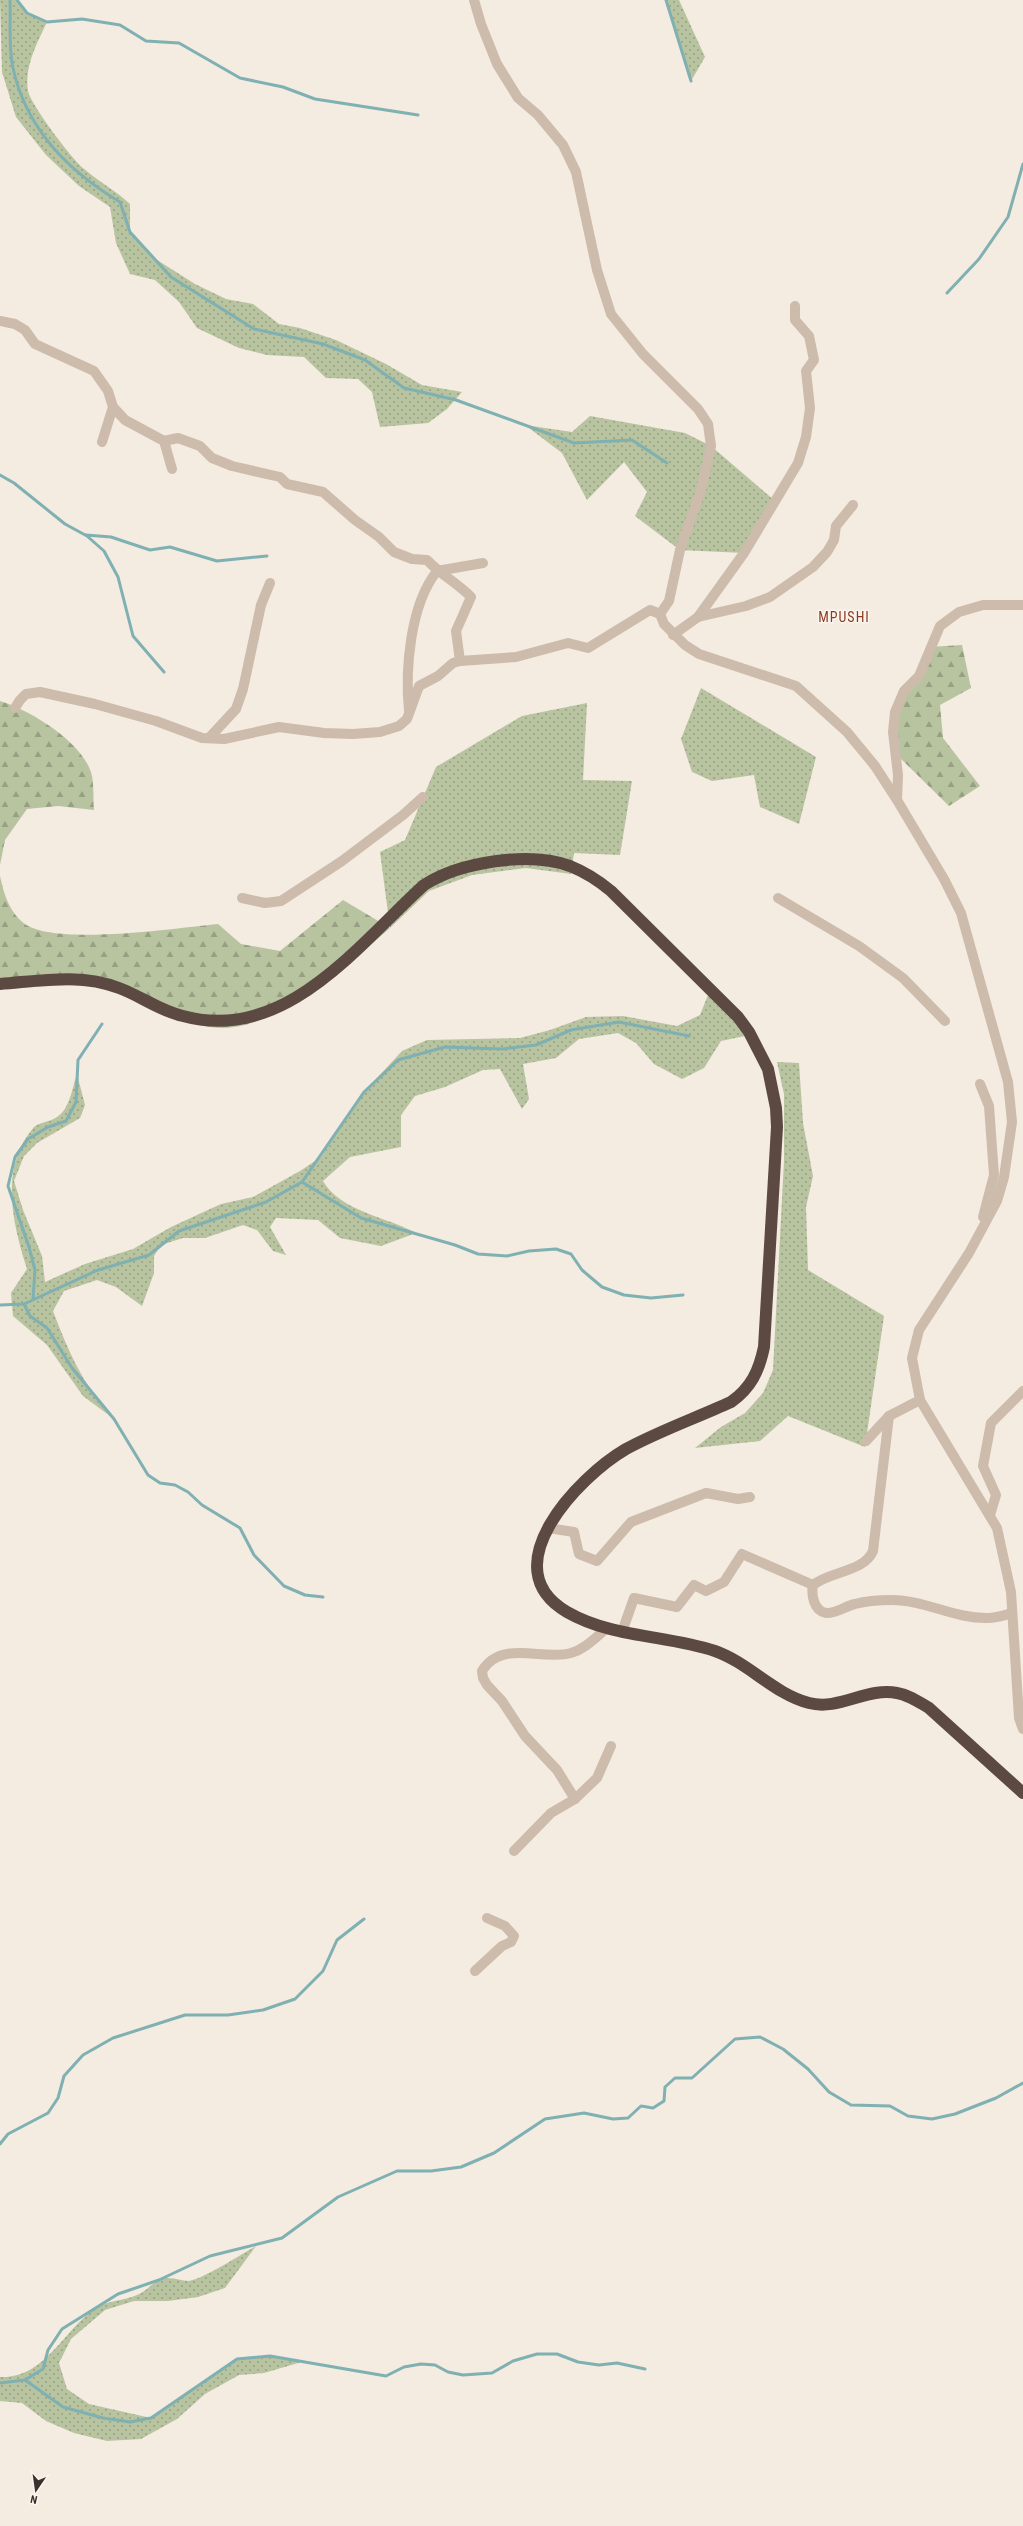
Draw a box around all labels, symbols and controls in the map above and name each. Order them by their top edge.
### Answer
district label: MPUSHI [818,609,870,625]
north arrow [16,2470,56,2510]
text: N [29,2492,39,2506]

